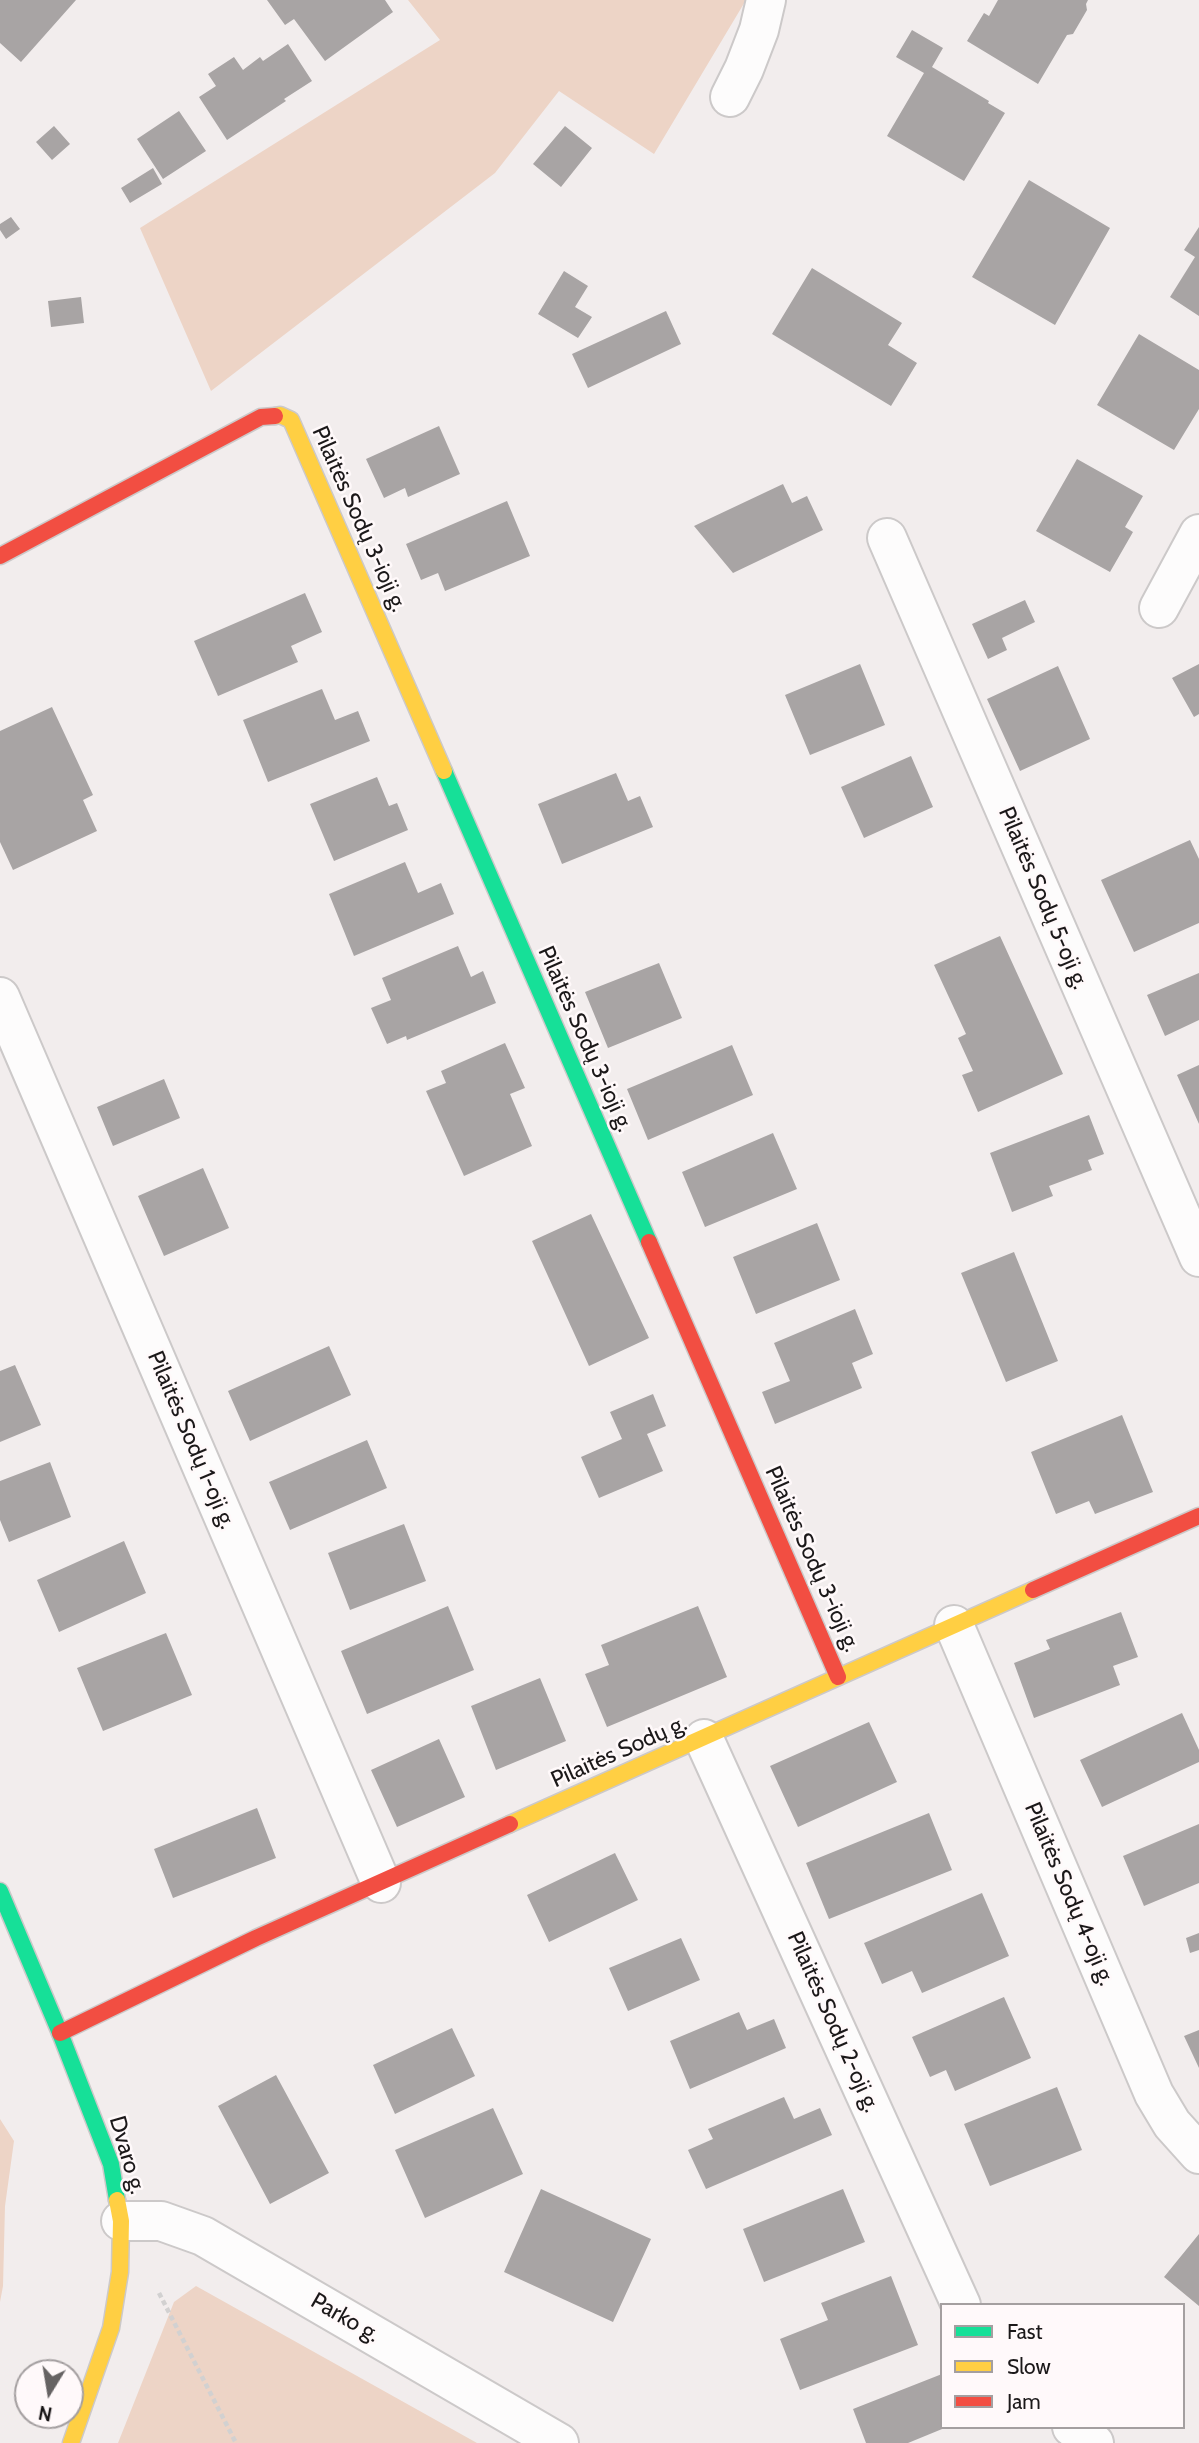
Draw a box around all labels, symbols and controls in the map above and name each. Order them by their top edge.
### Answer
street label: Pilaitės Sodų 3-ioji g. [306,422,412,616]
street label: Pilaitės Sodų 5-oji g. [992,803,1094,993]
street label: Pilaitės Sodų 3-ioji g. [532,942,638,1136]
street label: Pilaitės Sodų 1-oji g. [141,1347,241,1533]
street label: Pilaitės Sodų 3-ioji g. [759,1462,865,1656]
street label: Pilaitės Sodų g. [547,1710,691,1794]
street label: Pilaitės Sodų 4-oji g. [1018,1798,1120,1990]
street label: Pilaitės Sodų 2-oji g. [781,1927,885,2117]
street label: Dvaro g. [103,2113,151,2197]
street label: Parko g. [306,2287,384,2349]
legend [940,2303,1185,2429]
text: Fast [1007,2319,1043,2344]
text: Slow [1007,2354,1051,2379]
north arrow [14,2359,84,2429]
text: Jam [1007,2389,1041,2414]
text: N [36,2401,54,2426]

